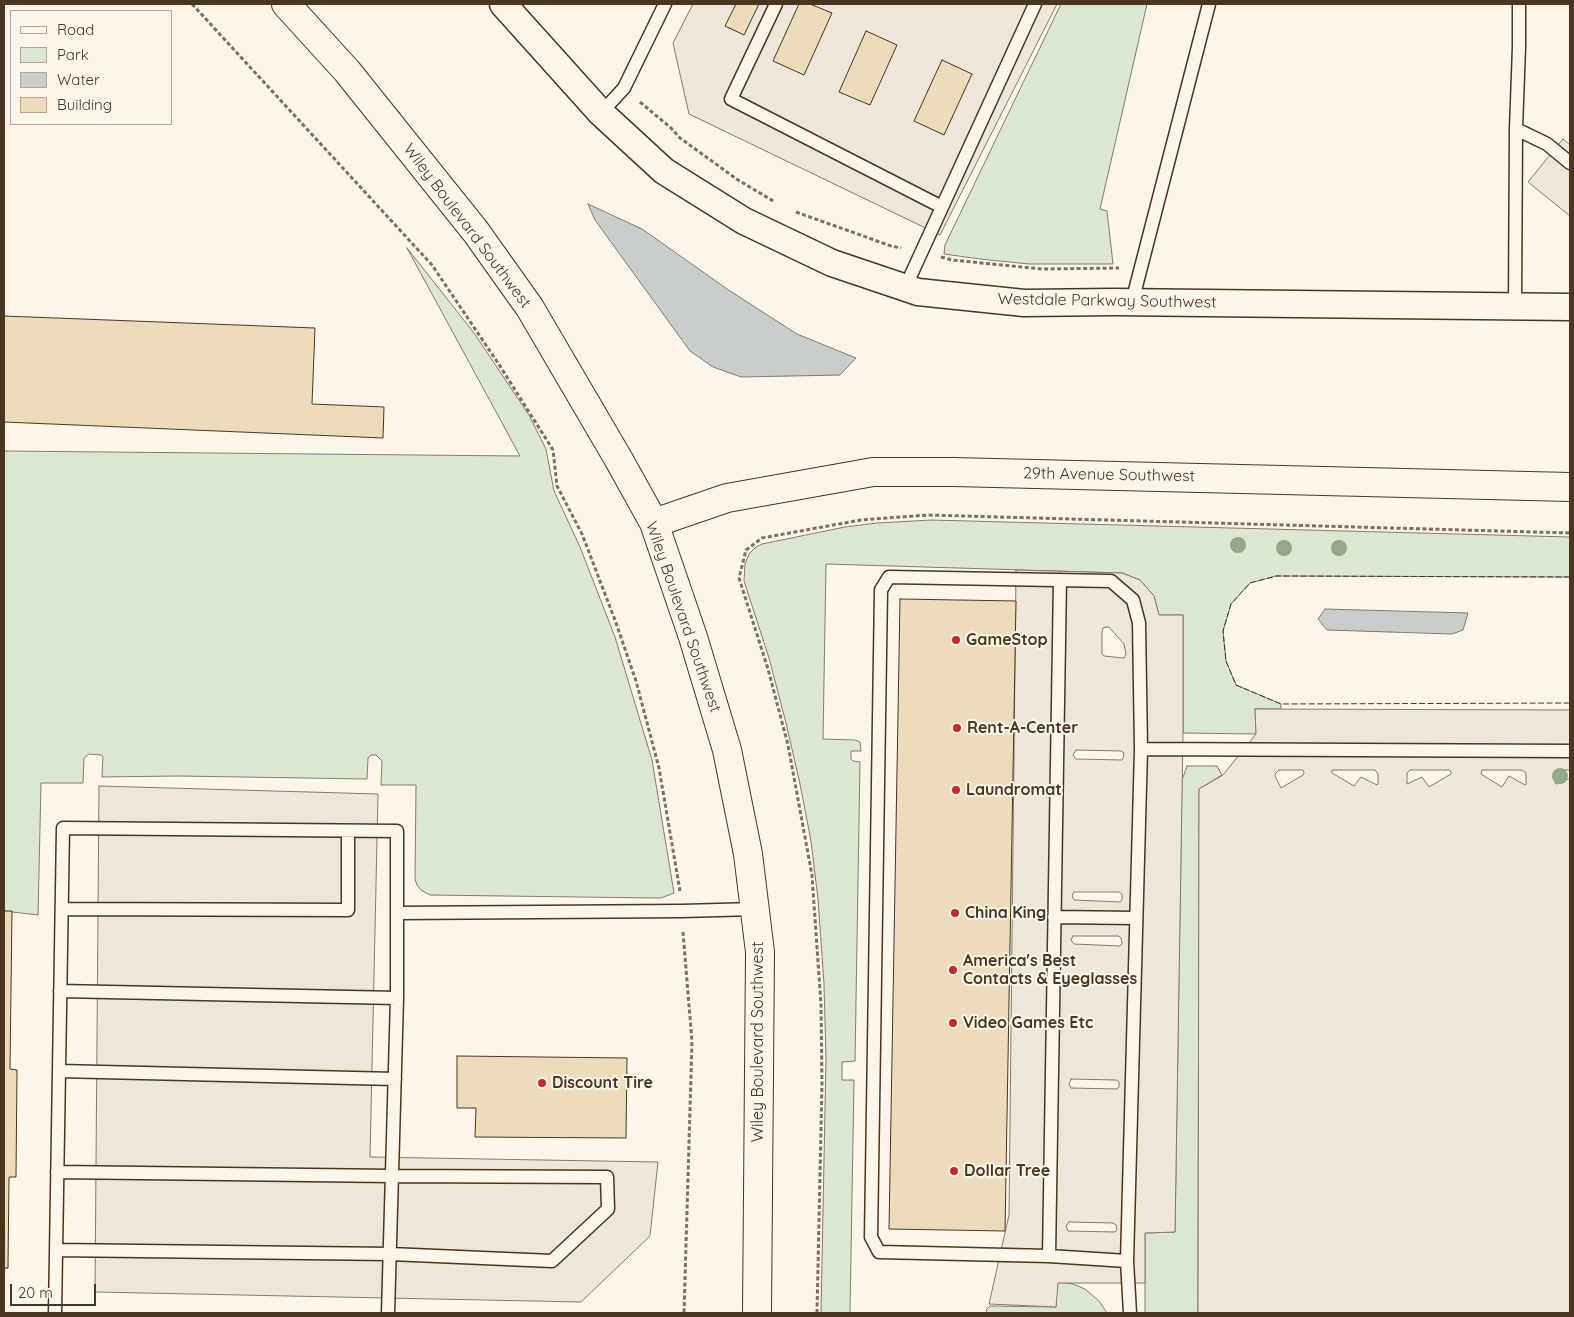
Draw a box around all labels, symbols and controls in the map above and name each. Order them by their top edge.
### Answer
legend [10,10,172,125]
text: Road [57,20,94,39]
text: Park [57,45,89,64]
text: Water [57,70,100,89]
text: Building [57,95,112,114]
street label: Wiley Boulevard Southwest [399,140,535,312]
street label: Westdale Parkway Southwest [997,289,1217,313]
street label: 29th Avenue Southwest [1023,464,1195,486]
street label: Wiley Boulevard Southwest [641,519,725,715]
place label: GameStop [966,630,1048,650]
marker: GameStop [950,634,962,646]
place label: Rent-A-Center [967,718,1078,738]
marker: Rent-A-Center [951,722,963,734]
place label: Laundromat [966,780,1062,800]
marker: Laundromat [950,784,962,796]
place label: China King [965,903,1046,923]
marker: China King [949,907,961,919]
street label: Wiley Boulevard Southwest [748,942,768,1142]
place label: America's Best Contacts & Eyeglasses [963,951,1137,989]
marker: America's Best Contacts & Eyeglasses [947,964,959,976]
place label: Video Games Etc [963,1013,1093,1033]
marker: Video Games Etc [947,1017,959,1029]
place label: Discount Tire [552,1073,653,1093]
marker: Discount Tire [536,1077,548,1089]
place label: Dollar Tree [964,1161,1050,1181]
marker: Dollar Tree [948,1165,960,1177]
scale bar [12,1274,99,1306]
text: 20 m [18,1283,53,1302]

